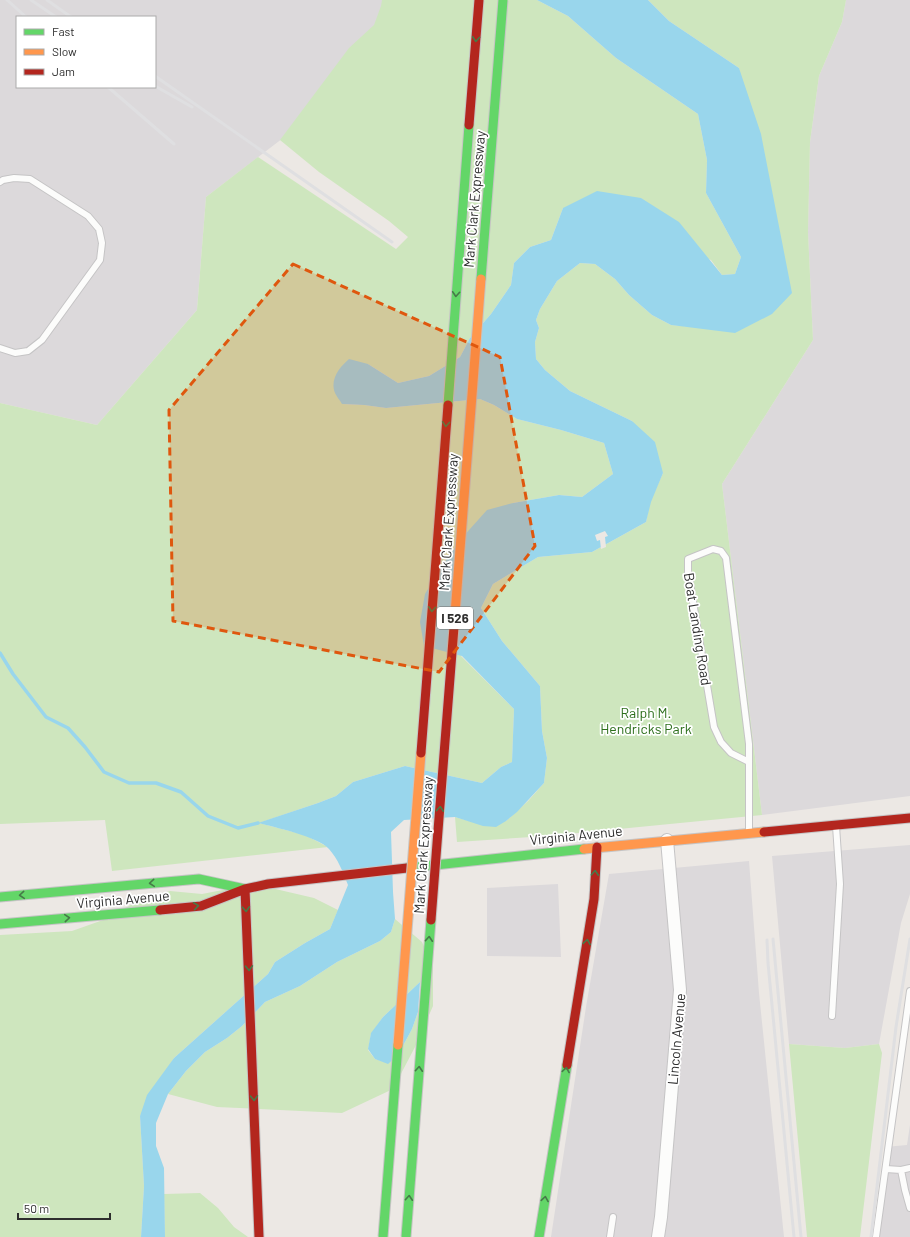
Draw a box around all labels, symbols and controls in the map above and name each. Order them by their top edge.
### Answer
legend [16,16,156,88]
text: Fast [52,24,75,38]
one-way arrow [472,36,481,42]
text: Slow [52,44,77,58]
text: Jam [52,64,75,78]
street label: Mark Clark Expressway [460,129,489,268]
one-way arrow [452,291,461,297]
one-way arrow [442,421,451,427]
street label: Mark Clark Expressway [435,452,461,591]
street label: Boat Landing Road [681,571,715,687]
one-way arrow [427,606,436,612]
road number: I 526 [437,607,473,629]
park label: Ralph M. Hendricks Park [600,704,692,737]
street label: Mark Clark Expressway [410,775,436,914]
one-way arrow [435,806,444,812]
street label: Virginia Avenue [529,822,623,848]
one-way arrow [591,870,599,876]
one-way arrow [149,879,155,888]
street label: Virginia Avenue [76,886,170,912]
one-way arrow [19,891,25,900]
one-way arrow [193,902,199,911]
one-way arrow [242,906,251,912]
one-way arrow [64,914,70,923]
one-way arrow [425,936,434,942]
one-way arrow [582,939,591,945]
one-way arrow [245,965,253,971]
street label: Lincoln Avenue [664,992,688,1086]
one-way arrow [415,1065,424,1072]
one-way arrow [561,1067,570,1073]
one-way arrow [250,1095,259,1101]
scale bar [18,1195,110,1221]
one-way arrow [404,1195,413,1201]
one-way arrow [540,1195,549,1202]
text: 50 m [24,1201,49,1215]

